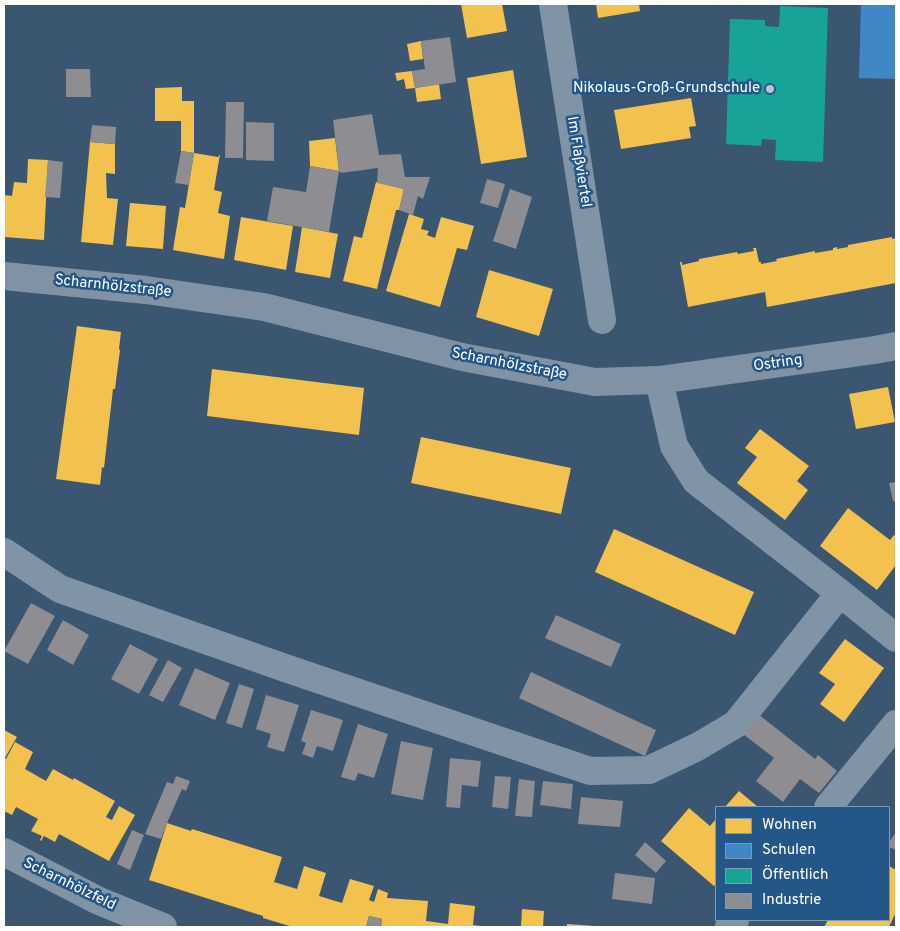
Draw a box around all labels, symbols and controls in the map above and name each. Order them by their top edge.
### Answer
place label: Nikolaus-Groß-Grundschule [573,80,760,98]
marker: Nikolaus-Groß-Grundschule [764,83,776,95]
street label: Im Flaßviertel [562,115,594,209]
street label: Scharnhölzstraße [54,272,172,302]
street label: Scharnhölzstraße [450,345,568,385]
street label: Ostring [752,352,804,376]
legend [715,806,890,921]
text: Wohnen [762,816,817,835]
text: Schulen [762,841,816,860]
street label: Scharnhölzfeld [20,855,118,915]
text: Öffentlich [762,866,829,885]
text: Industrie [762,891,821,910]

